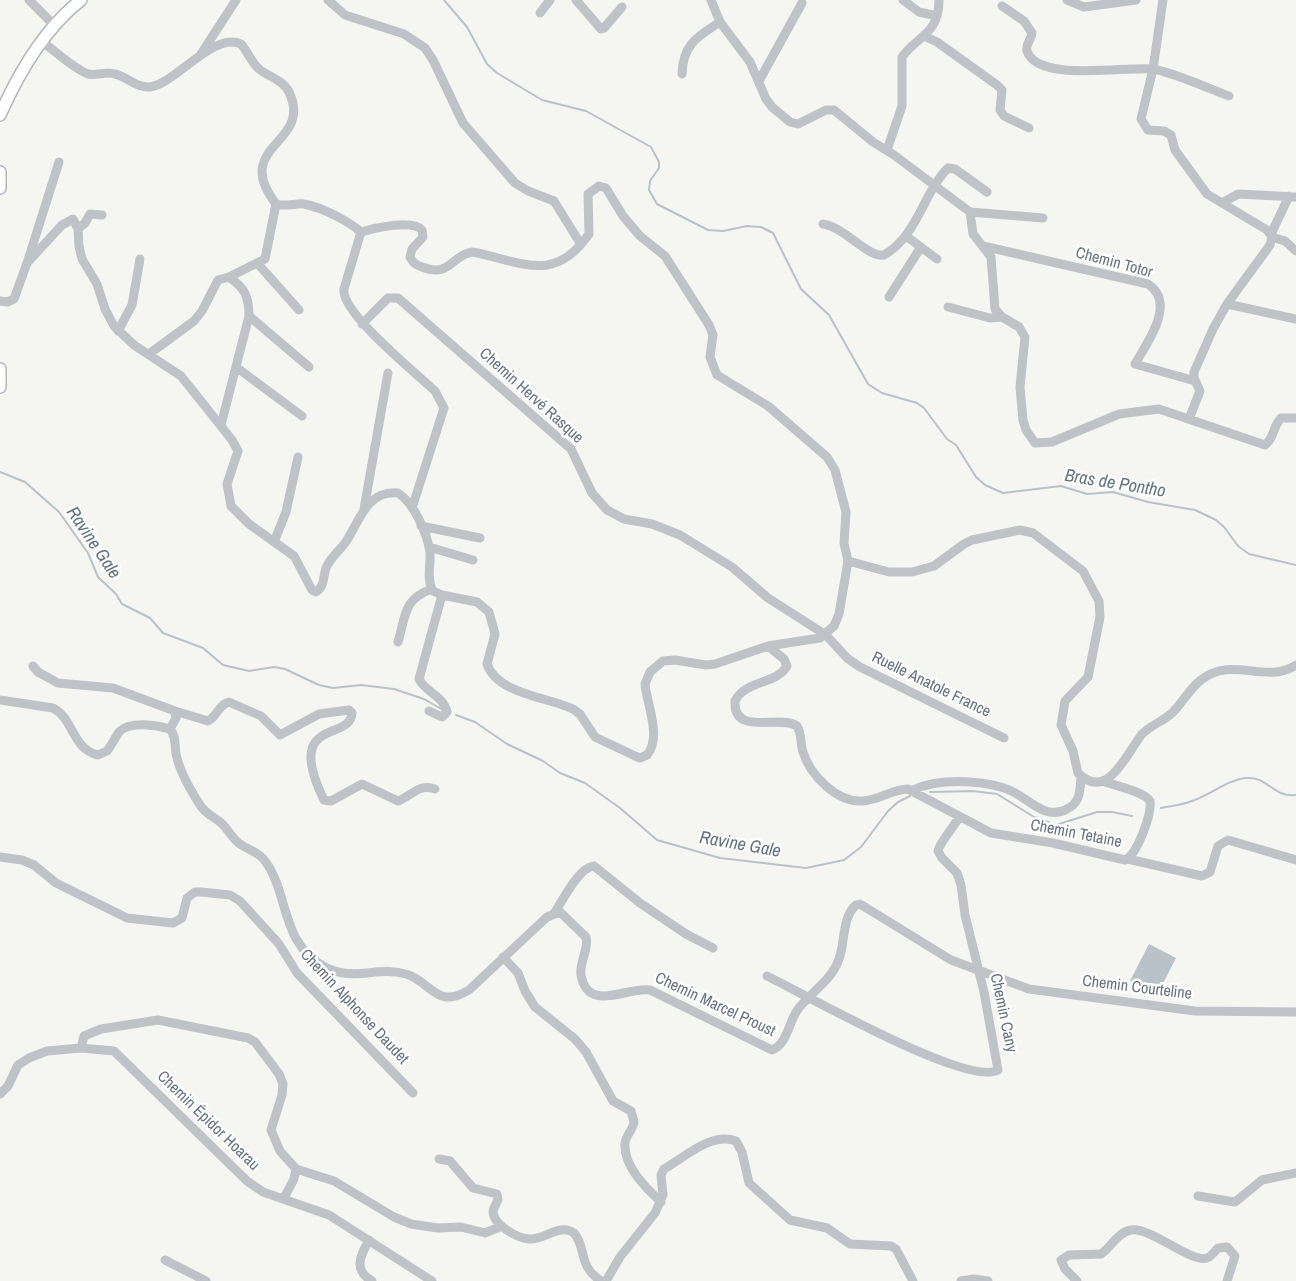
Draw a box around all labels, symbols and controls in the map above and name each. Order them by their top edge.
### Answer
street label: Chemin Totor [1073,244,1155,282]
street label: Chemin Hervé Rasque [475,344,587,448]
water label: Bras de Pontho [1063,465,1167,503]
water label: Ravine Gale [61,503,125,583]
street label: Ruelle Anatole France [868,648,994,722]
street label: Chemin Tetaine [1029,816,1123,852]
water label: Ravine Gale [698,827,782,863]
street label: Chemin Alphonse Daudet [296,946,412,1068]
street label: Chemin Marcel Proust [652,969,778,1041]
street label: Chemin Cany [985,972,1021,1054]
street label: Chemin Courteline [1081,972,1193,1004]
street label: Chemin Épidor Hoarau [153,1067,263,1175]

